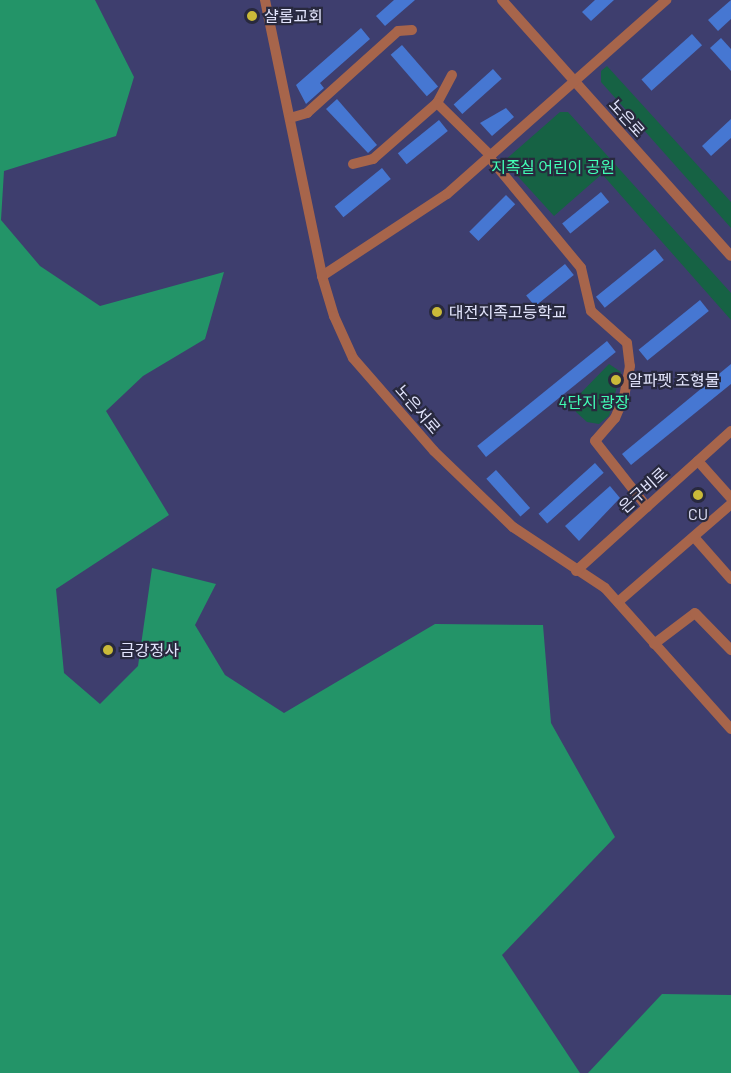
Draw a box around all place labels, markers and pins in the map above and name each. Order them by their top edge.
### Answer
place label: 샬롬교회 [264,6,323,26]
marker: 샬롬교회 [245,9,259,23]
place label: 대전지족고등학교 [449,302,567,322]
marker: 대전지족고등학교 [430,305,444,319]
place label: 알파펫 조형물 [628,370,720,390]
marker: 알파펫 조형물 [609,373,623,387]
marker: CU [691,488,705,502]
place label: CU [688,504,708,524]
place label: 금강정사 [120,640,179,660]
marker: 금강정사 [101,643,115,657]

